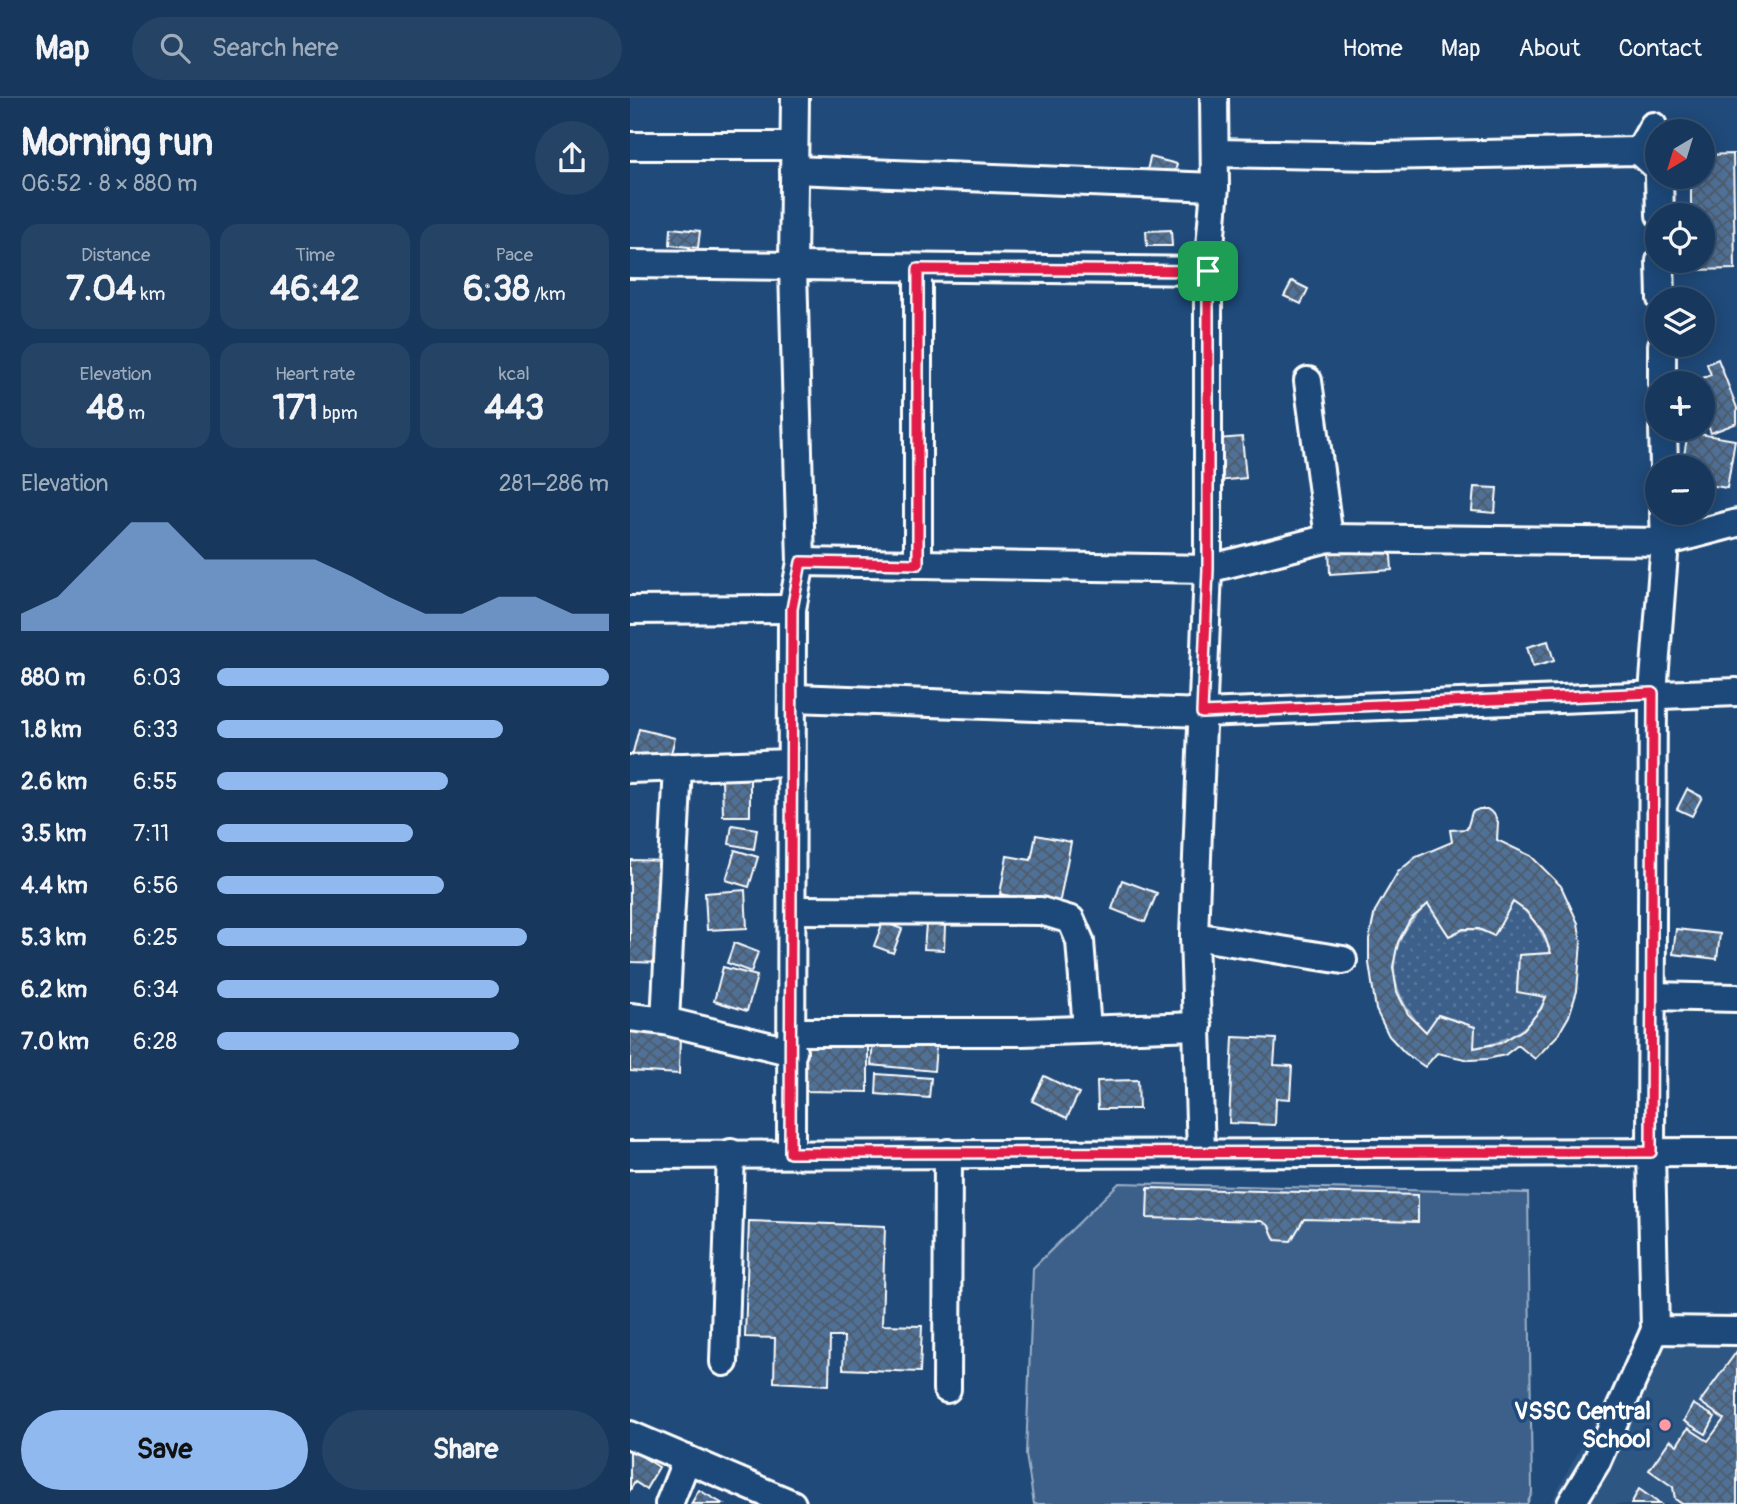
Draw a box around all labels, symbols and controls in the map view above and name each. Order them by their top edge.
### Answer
search box [132,17,622,80]
text: Map [35,28,90,69]
icon: search [156,29,194,67]
text: Search here [212,32,339,64]
text: Home [1342,34,1403,63]
text: Map [1441,34,1481,63]
text: About [1519,34,1581,63]
text: Contact [1619,34,1702,63]
text: Morning run [21,119,213,167]
north arrow [1645,119,1715,189]
map controls [1645,119,1715,525]
button: share [535,121,609,195]
text: 06:52 · 8 × 880 m [21,169,198,198]
button: locate [1645,203,1715,273]
pin [1178,241,1238,301]
text: Distance [81,243,150,267]
text: Time [295,243,335,267]
text: Pace [496,243,533,267]
icon: arrive [1189,252,1227,290]
text: 7.04 [66,267,136,311]
text: 46:42 [270,267,360,311]
text: 6:38 [463,267,530,311]
text: km [136,282,165,306]
text: /km [530,282,566,306]
button: layers [1645,287,1715,357]
text: Elevation [79,362,152,386]
text: Heart rate [275,362,355,386]
text: kcal [499,362,530,386]
button: + [1645,371,1715,441]
text: 48 [86,386,124,430]
text: 171 [272,386,318,430]
text: 443 [484,386,544,430]
text: m [124,401,145,425]
text: bpm [318,401,358,425]
button: − [1645,455,1715,525]
text: Elevation [21,469,109,498]
text: 281–286 m [499,469,609,498]
text: 880 m [21,663,85,692]
text: 6:03 [133,663,181,692]
text: 1.8 km [21,715,82,744]
text: 6:33 [133,715,178,744]
text: 2.6 km [21,767,87,796]
text: 6:55 [133,767,177,796]
text: 3.5 km [21,819,86,848]
text: 7:11 [133,819,169,848]
text: 4.4 km [21,871,88,900]
text: 6:56 [133,871,178,900]
text: 5.3 km [21,923,86,952]
text: 6:25 [133,923,178,952]
text: 6.2 km [21,975,87,1004]
text: 6:34 [133,975,179,1004]
text: 7.0 km [21,1027,89,1056]
text: 6:28 [133,1027,177,1056]
place label: VSSC Central School [1514,1397,1651,1454]
button: Save [21,1410,308,1490]
button: Share [322,1410,609,1490]
marker: VSSC Central School [1657,1417,1673,1433]

